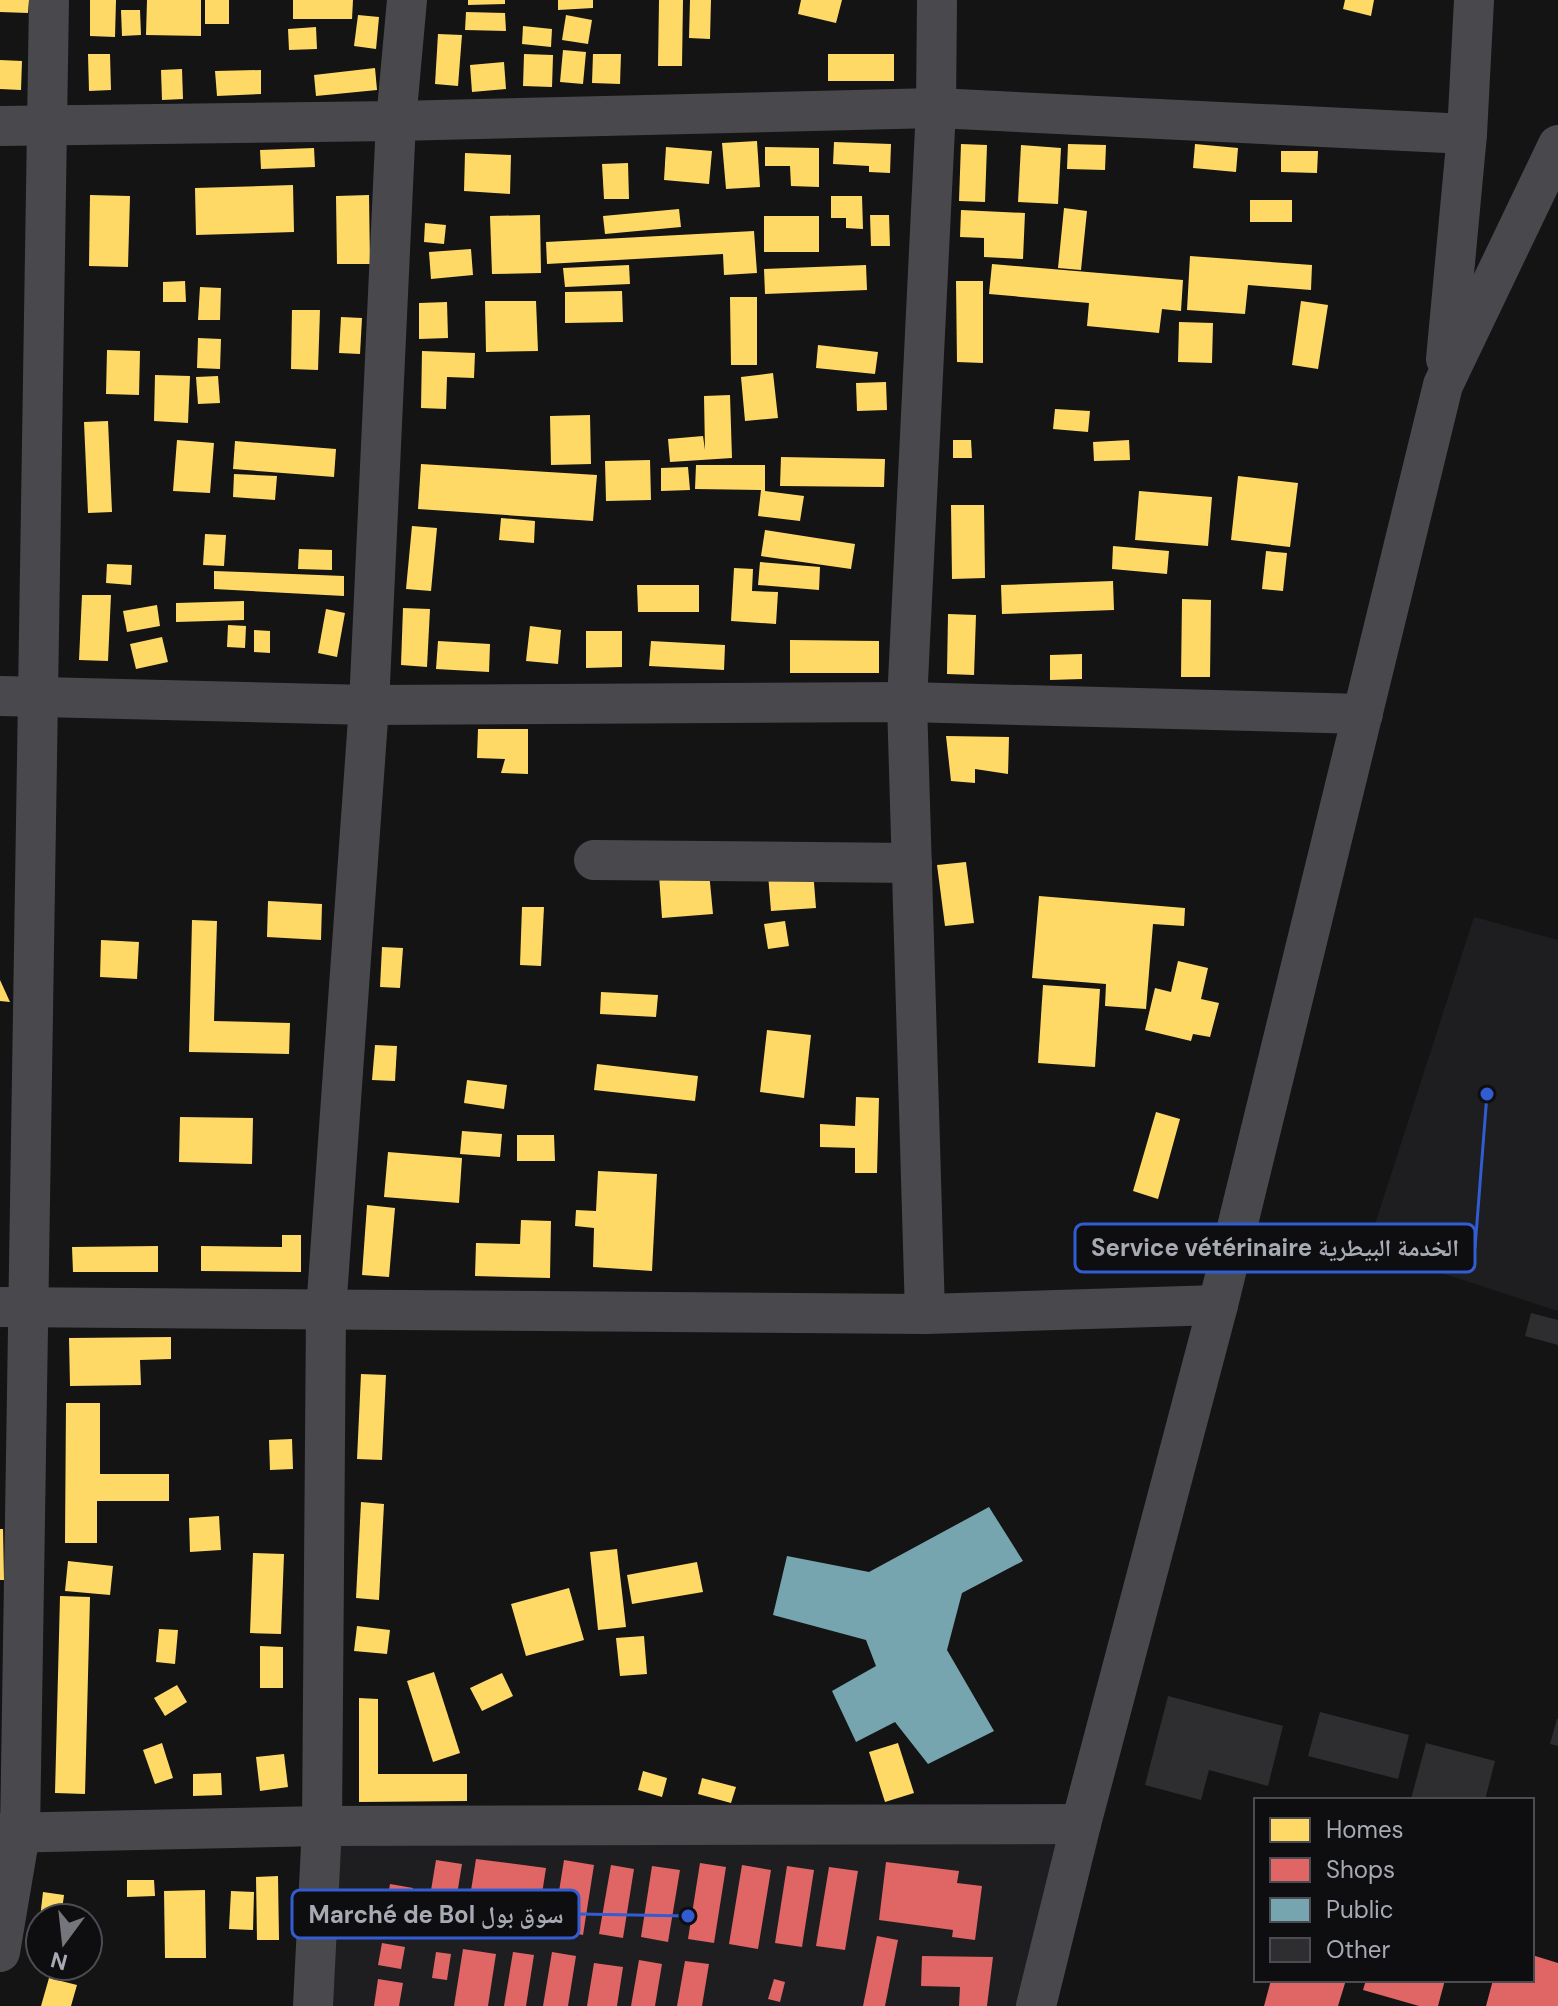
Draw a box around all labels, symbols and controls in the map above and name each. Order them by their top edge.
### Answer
callout: Service vétérinaire الخدمة البيطرية [1075,1224,1475,1272]
text: Service vétérinaire الخدمة البيطرية [1091,1232,1459,1263]
legend [1254,1798,1534,1982]
text: Homes [1326,1814,1404,1845]
text: Shops [1326,1854,1395,1885]
callout: Marché de Bol سوق بول [292,1890,579,1938]
text: Public [1326,1894,1394,1925]
text: Marché de Bol سوق بول [308,1899,564,1930]
north arrow [24,1902,104,1982]
text: Other [1326,1934,1390,1965]
text: N [47,1945,70,1977]

